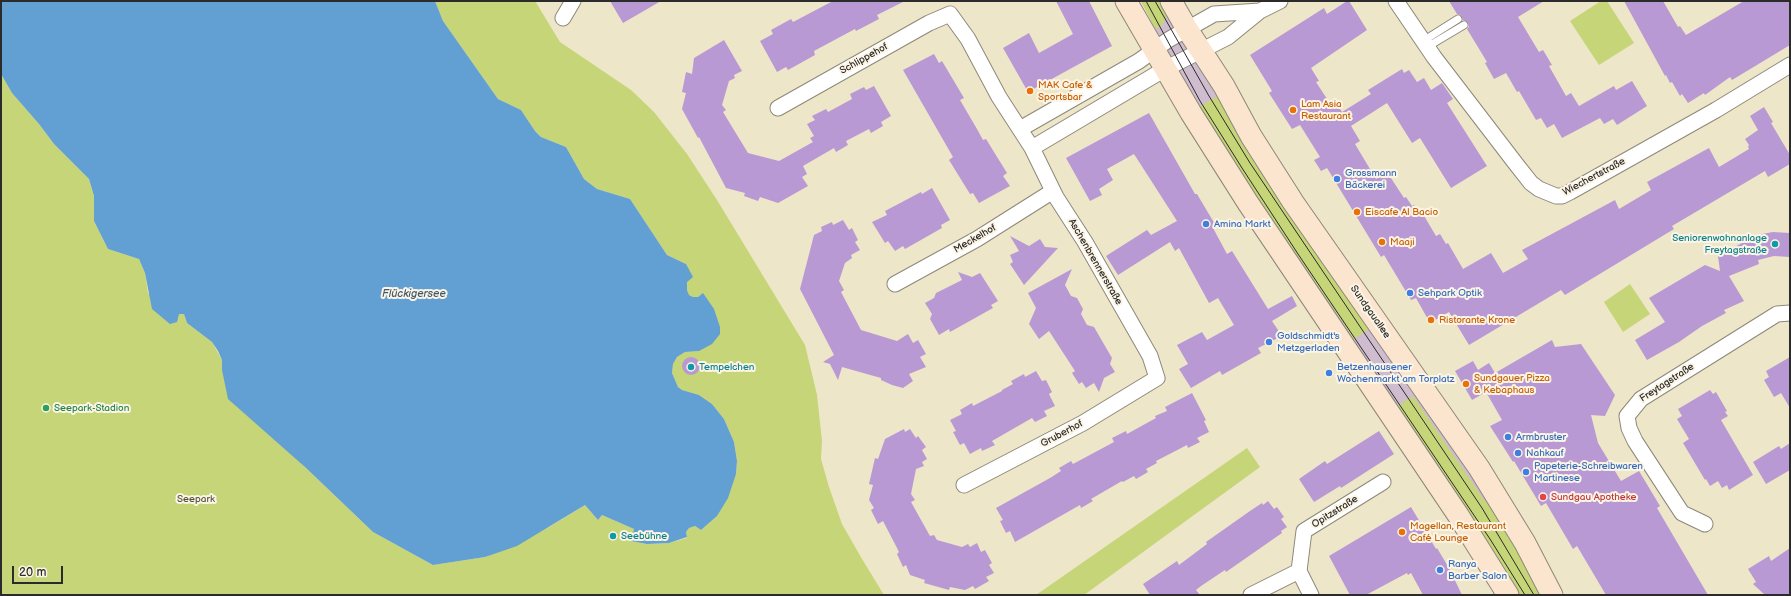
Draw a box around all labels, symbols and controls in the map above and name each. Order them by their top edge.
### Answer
street label: Schlippehof [838,41,890,77]
place label: MAK Cafe & Sportsbar [1038,79,1093,102]
marker: MAK Cafe & Sportsbar [1025,86,1035,96]
place label: Lam Asia Restaurant [1301,98,1351,122]
marker: Lam Asia Restaurant [1288,105,1298,115]
street label: Wiechertstraße [1561,156,1627,198]
place label: Grossmann Bäckerei [1345,167,1397,190]
marker: Grossmann Bäckerei [1332,174,1342,184]
place label: Eiscafe Al Bacio [1365,206,1438,218]
marker: Eiscafe Al Bacio [1352,207,1362,217]
street label: Aschenbrennerstraße [1065,217,1125,307]
place label: Amina Markt [1214,218,1271,230]
marker: Amina Markt [1201,219,1211,229]
street label: Meckelhof [952,222,998,256]
place label: Seniorenwohnanlage Freytagstraße [1672,232,1767,256]
place label: Maaji [1390,236,1415,248]
marker: Maaji [1377,237,1387,247]
marker: Seniorenwohnanlage Freytagstraße [1770,239,1780,249]
street label: Sundgauallee [1347,283,1393,341]
water label: Flückigersee [382,287,446,301]
place label: Sehpark Optik [1418,287,1482,299]
marker: Sehpark Optik [1405,288,1415,298]
place label: Ristorante Krone [1439,314,1515,326]
marker: Ristorante Krone [1426,315,1436,325]
place label: Goldschmidt's Metzgerladen [1277,330,1340,354]
marker: Goldschmidt's Metzgerladen [1264,337,1274,347]
place label: Tempelchen [699,361,754,373]
place label: Betzenhausener Wochenmarkt am Torplatz [1337,361,1455,384]
street label: Freytagstraße [1638,361,1696,405]
marker: Tempelchen [686,362,696,372]
marker: Betzenhausener Wochenmarkt am Torplatz [1324,368,1334,378]
place label: Sundgauer Pizza & Kebaphaus [1474,372,1550,396]
marker: Sundgauer Pizza & Kebaphaus [1461,379,1471,389]
place label: Seepark-Stadion [54,402,129,414]
marker: Seepark-Stadion [41,403,51,413]
street label: Gruberhof [1039,418,1085,450]
place label: Armbruster [1516,431,1566,443]
marker: Armbruster [1503,432,1513,442]
place label: Nahkauf [1526,447,1564,459]
marker: Nahkauf [1513,448,1523,458]
place label: Papeterie-Schreibwaren Martinese [1534,460,1643,484]
marker: Papeterie-Schreibwaren Martinese [1521,467,1531,477]
place label: Sundgau Apotheke [1551,491,1636,503]
marker: Sundgau Apotheke [1538,492,1548,502]
park label: Seepark [177,493,215,505]
street label: Opitzstraße [1310,493,1360,531]
place label: Magellan, Restaurant Café Lounge [1410,520,1506,544]
marker: Magellan, Restaurant Café Lounge [1397,527,1407,537]
place label: Seebühne [621,530,667,542]
marker: Seebühne [608,531,618,541]
scale bar [14,558,65,584]
place label: Ranya Barber Salon [1448,558,1507,582]
text: 20 m [19,565,46,580]
marker: Ranya Barber Salon [1435,565,1445,575]

